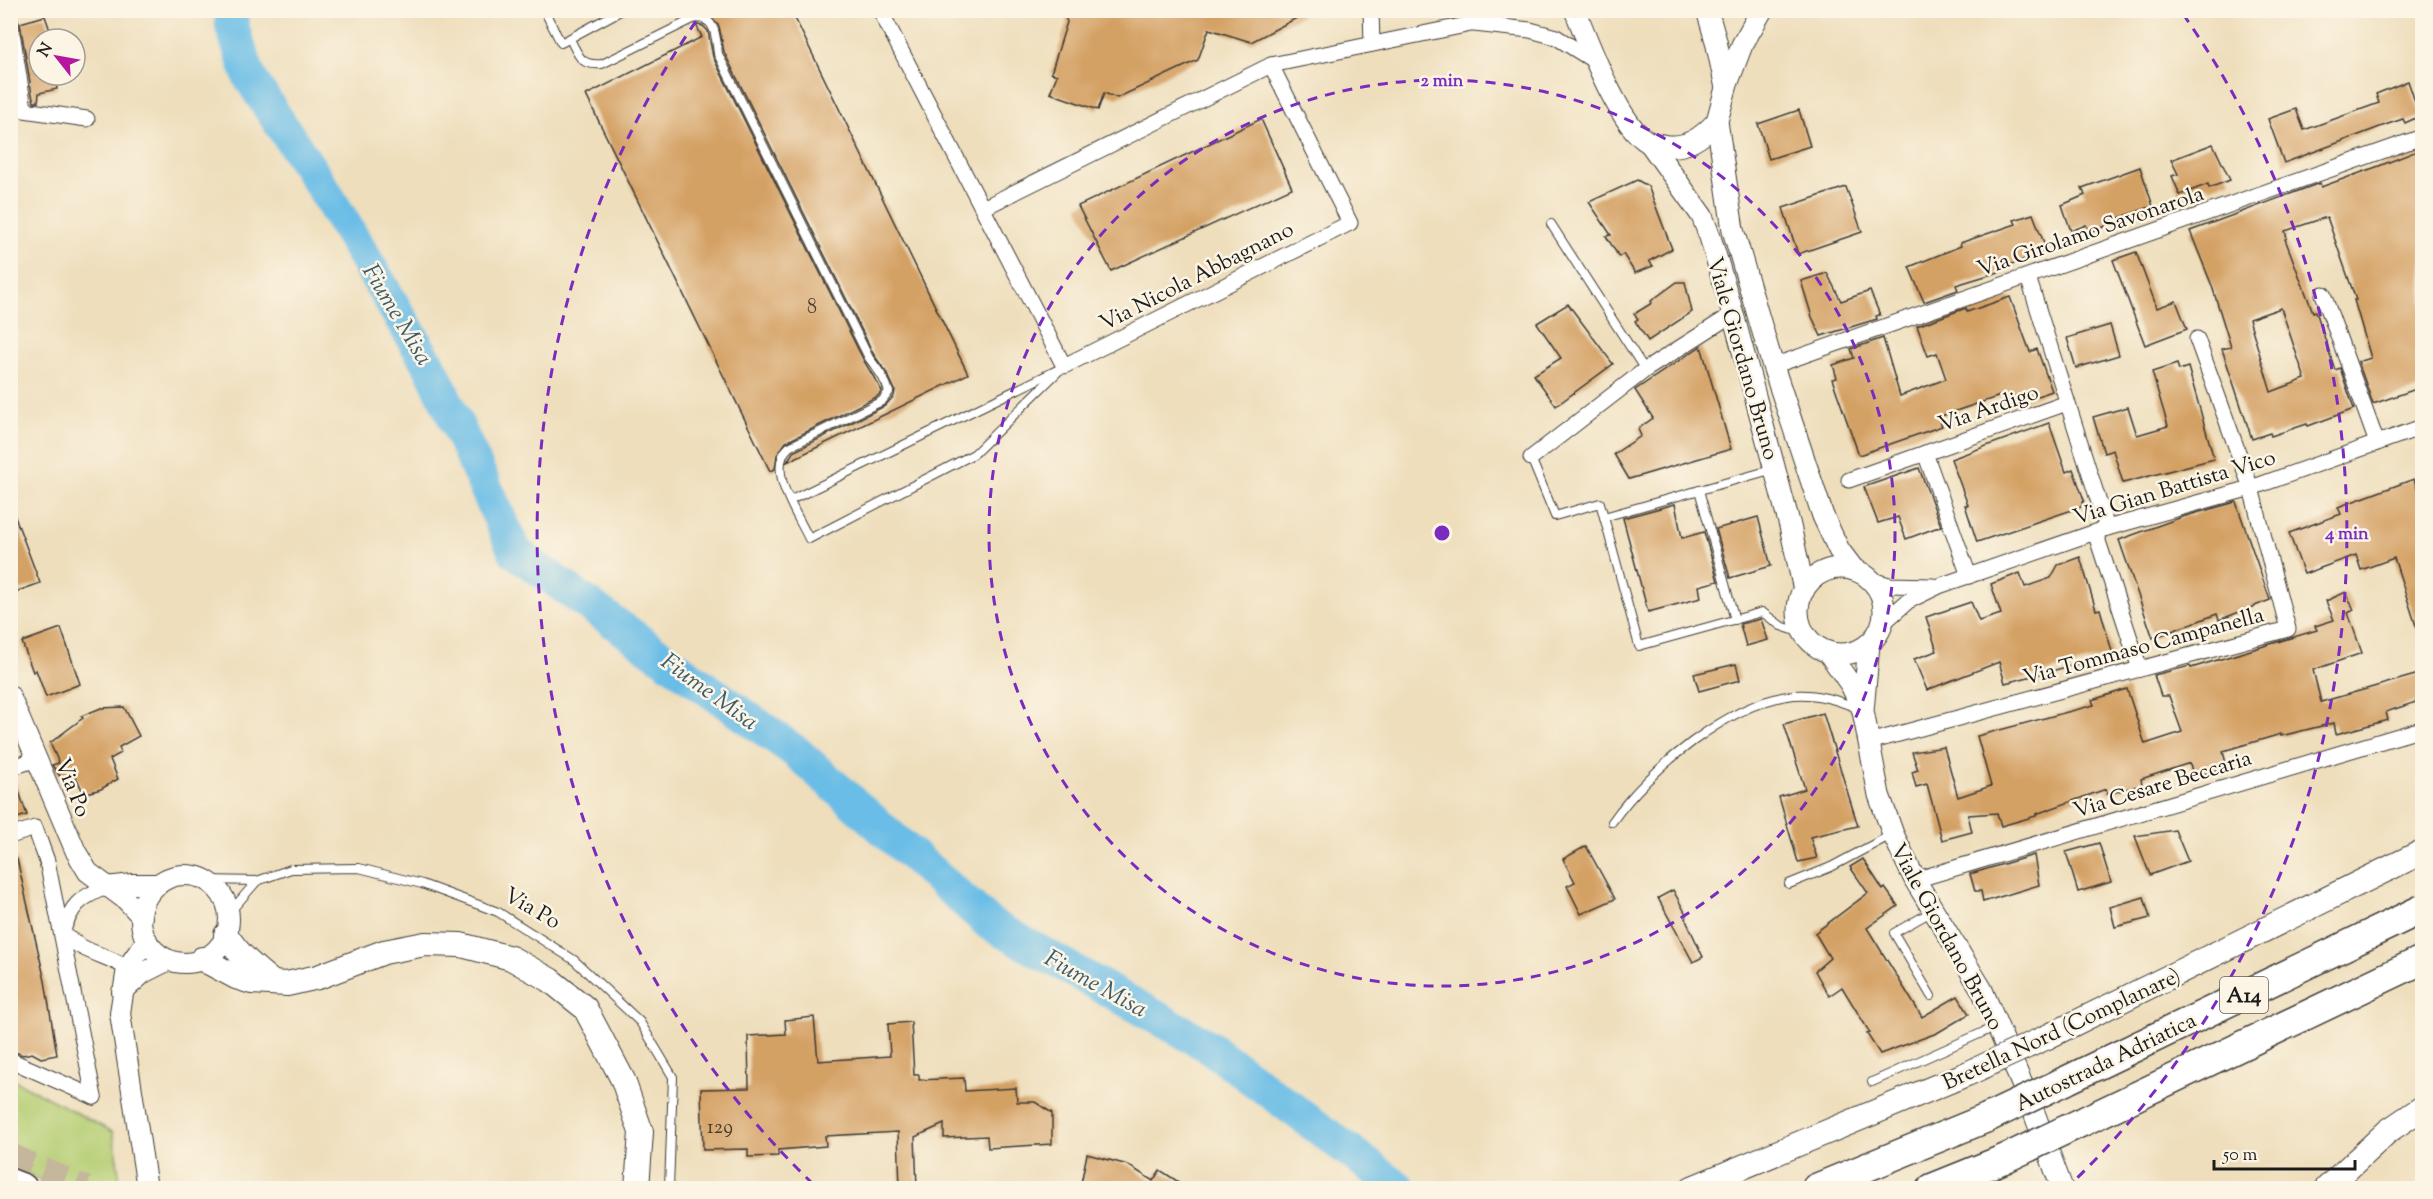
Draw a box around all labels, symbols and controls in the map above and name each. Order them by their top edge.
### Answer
north arrow [27,27,87,87]
text: N [33,39,60,62]
text: 2 min [1421,69,1464,95]
street label: Via Girolamo Savonarola [1973,179,2209,287]
street label: Via Nicola Abbagnano [1095,215,1300,341]
street label: Viale Giordano Bruno [1697,254,1785,464]
water label: Fiume Misa [353,258,440,372]
house number: 8 [807,294,817,323]
street label: Via Ardigo [1934,378,2044,442]
street label: Via Gian Battista Vico [2070,443,2280,535]
text: 4 min [2324,522,2369,548]
centre of rings [1432,523,1452,543]
street label: Via Tommaso Campanella [2020,600,2268,695]
water label: Fiume Misa [653,646,765,740]
street label: Via Cesare Beccaria [2070,744,2256,828]
street label: Via Po [45,754,97,822]
street label: Viale Giordano Bruno [1881,838,2010,1037]
street label: Via Po [497,880,566,939]
water label: Fiume Misa [1037,942,1153,1027]
street label: Bretella Nord (Complanare) [1938,961,2187,1100]
road number: A14 [2220,977,2268,1013]
street label: Autostrada Adriatica [2010,1006,2202,1121]
house number: 129 [707,1114,733,1143]
scale bar [2214,1133,2355,1171]
text: 50 m [2222,1143,2258,1169]

